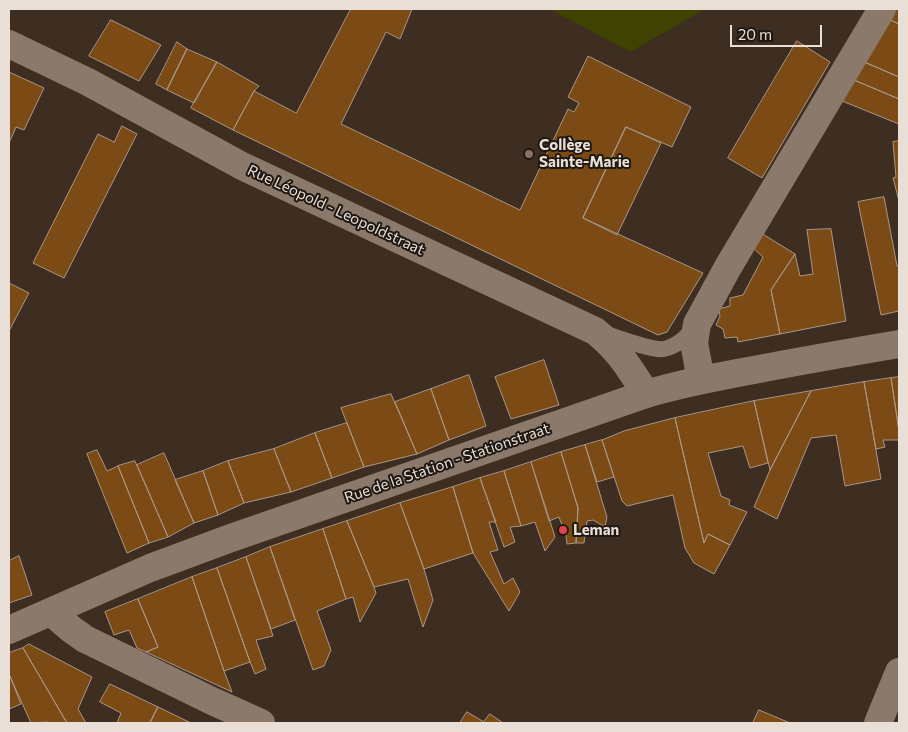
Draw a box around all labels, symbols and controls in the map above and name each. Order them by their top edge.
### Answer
scale bar [733,15,826,47]
text: 20 m [738,25,772,43]
place label: Collège Sainte-Marie [539,136,630,171]
marker: Collège Sainte-Marie [523,148,535,160]
street label: Rue Léopold - Leopoldstraat [245,161,427,259]
street label: Rue de la Station - Stationstraat [342,419,552,507]
place label: Leman [573,521,619,539]
marker: Leman [557,524,569,536]

